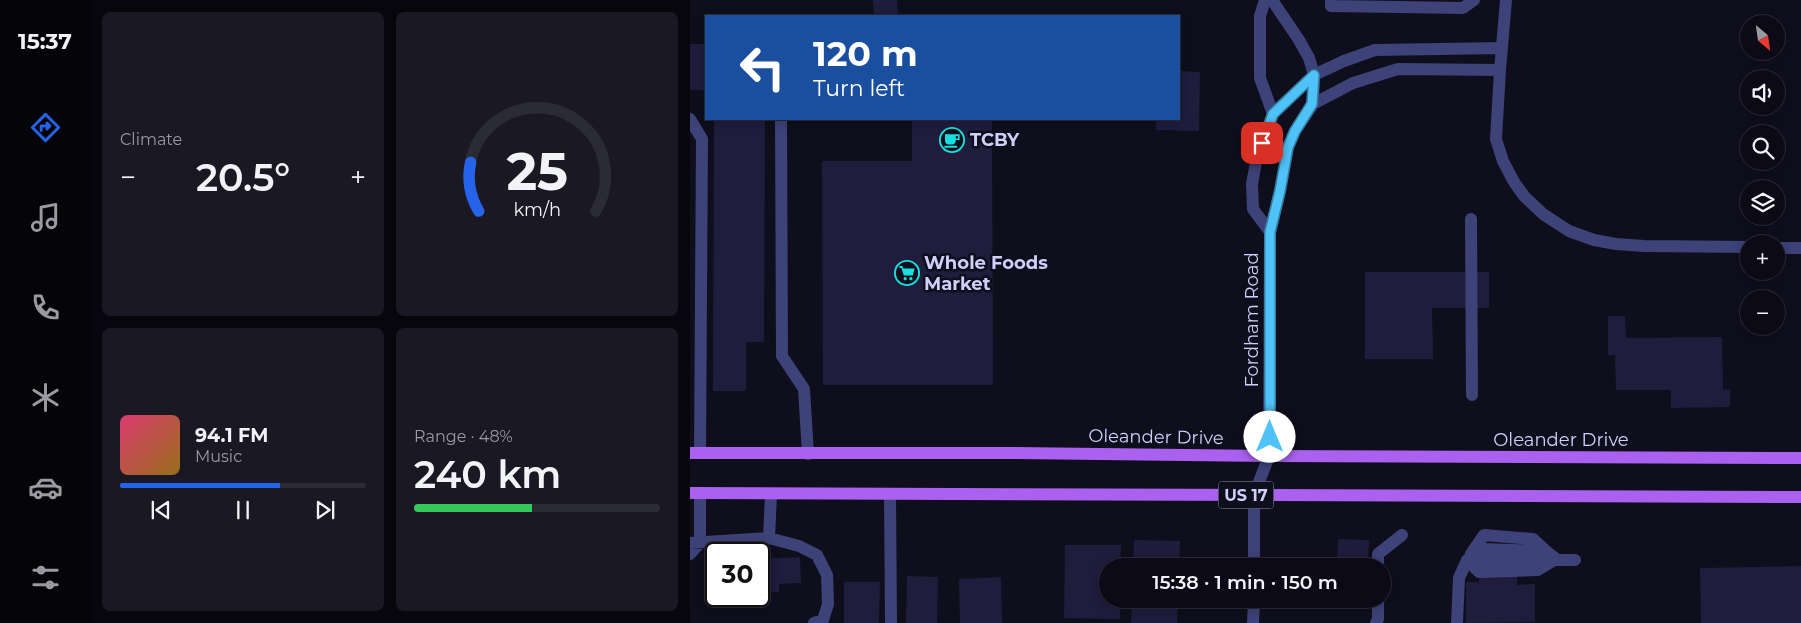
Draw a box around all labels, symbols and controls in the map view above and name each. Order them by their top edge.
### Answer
north arrow [1740,15,1785,60]
map controls [1740,15,1785,335]
text: 15:37 [18,28,72,55]
text: 120 m [813,32,918,75]
icon: left [730,35,795,100]
button: sound [1740,70,1785,115]
text: Turn left [813,75,905,102]
icon: directions [28,110,63,145]
pin [1241,122,1283,164]
button: search [1740,125,1785,170]
cafe icon: TCBY [939,127,965,153]
place label: TCBY [970,129,1020,151]
icon: arrive [1248,129,1276,157]
text: Climate [120,130,182,149]
text: 25 [506,140,568,203]
text: 20.5° [196,154,290,201]
text: − [120,160,136,194]
text: + [350,160,366,194]
button: layers [1740,180,1785,225]
text: km/h [513,199,561,220]
icon: music [28,200,63,235]
button: + [1740,235,1785,280]
place label: Whole Foods Market [924,252,1048,295]
street label: Fordham Road [1241,252,1263,388]
supermarket icon: Whole Foods Market [894,260,920,286]
icon: phone [28,290,63,325]
button: − [1740,290,1785,335]
icon: climate [28,380,63,415]
position arrow [1243,410,1295,462]
text: 94.1 FM [195,424,268,447]
street label: Oleander Drive [1088,425,1224,449]
text: Range · 48% [414,427,513,446]
street label: Oleander Drive [1493,429,1629,451]
text: Music [195,447,242,466]
text: 240 km [414,451,561,498]
icon: car [28,470,63,505]
road number: US 17 [1218,482,1274,508]
icon: previous [147,496,175,524]
icon: pause [229,496,257,524]
icon: next [311,496,339,524]
speed limit sign: 30 [705,542,770,607]
icon: filters [28,560,63,595]
text: 15:38 · 1 min · 150 m [1152,571,1338,594]

